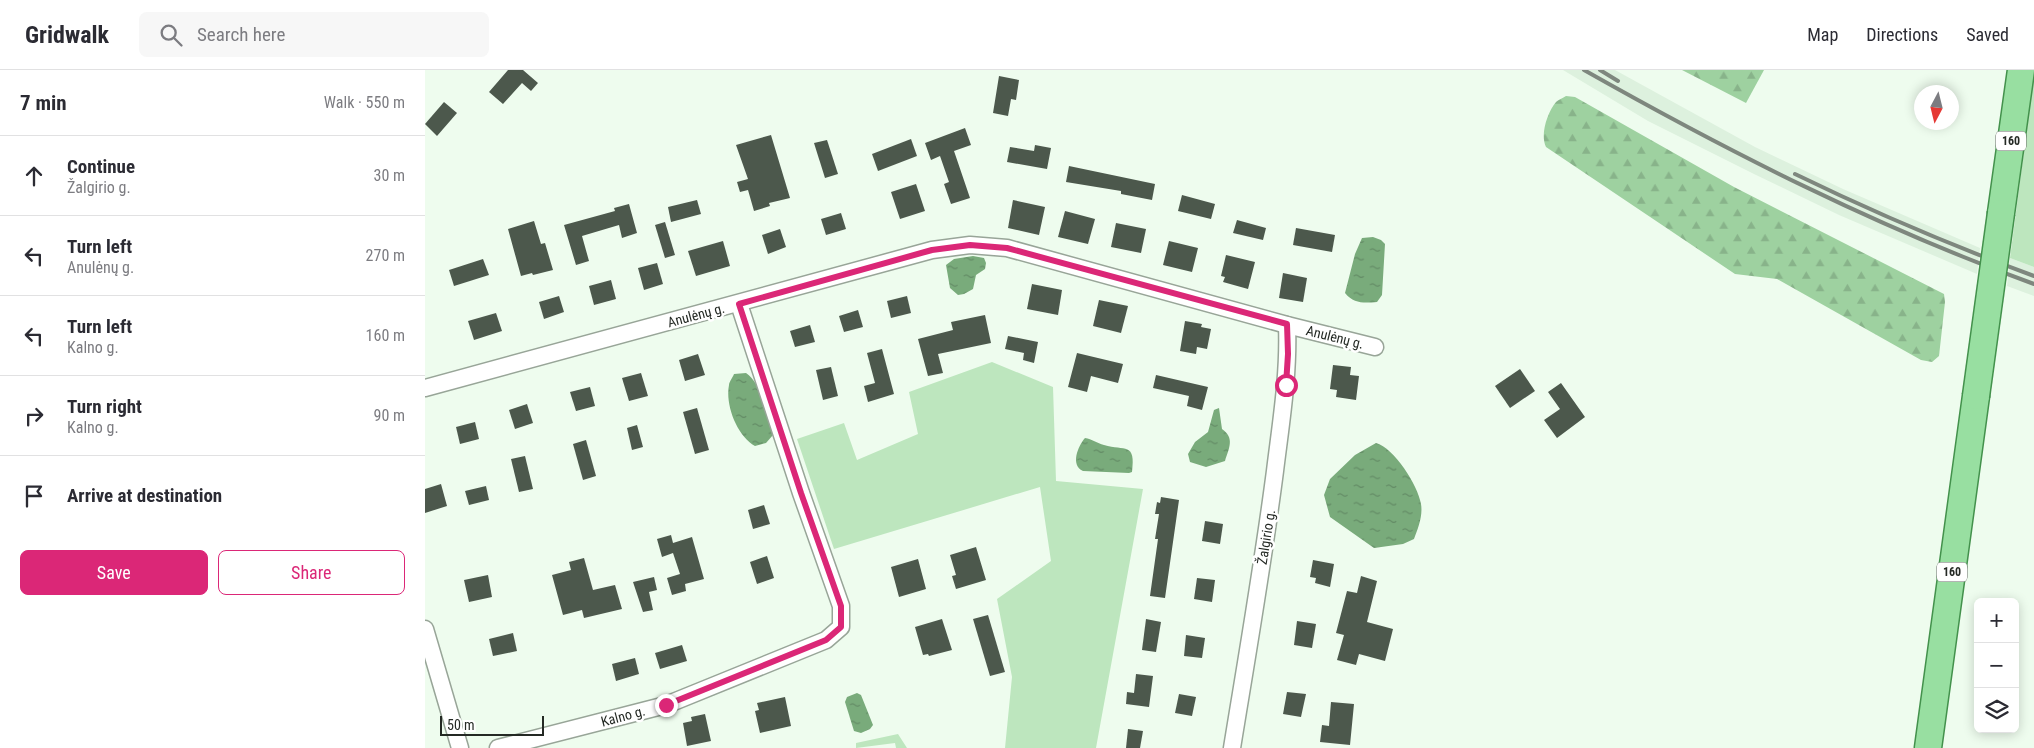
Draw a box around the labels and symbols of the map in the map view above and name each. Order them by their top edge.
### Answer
north arrow [1914,85,1959,130]
road number: 160 [1996,131,2026,150]
street label: Anulėnų g. [666,300,726,330]
street label: Anulėnų g. [1305,322,1365,352]
route start [1275,374,1298,397]
street label: Žalgirio g. [1253,508,1278,566]
road number: 160 [1937,562,1967,582]
route end [655,694,678,717]
street label: Kalno g. [599,702,647,730]
scale bar [440,713,544,736]

